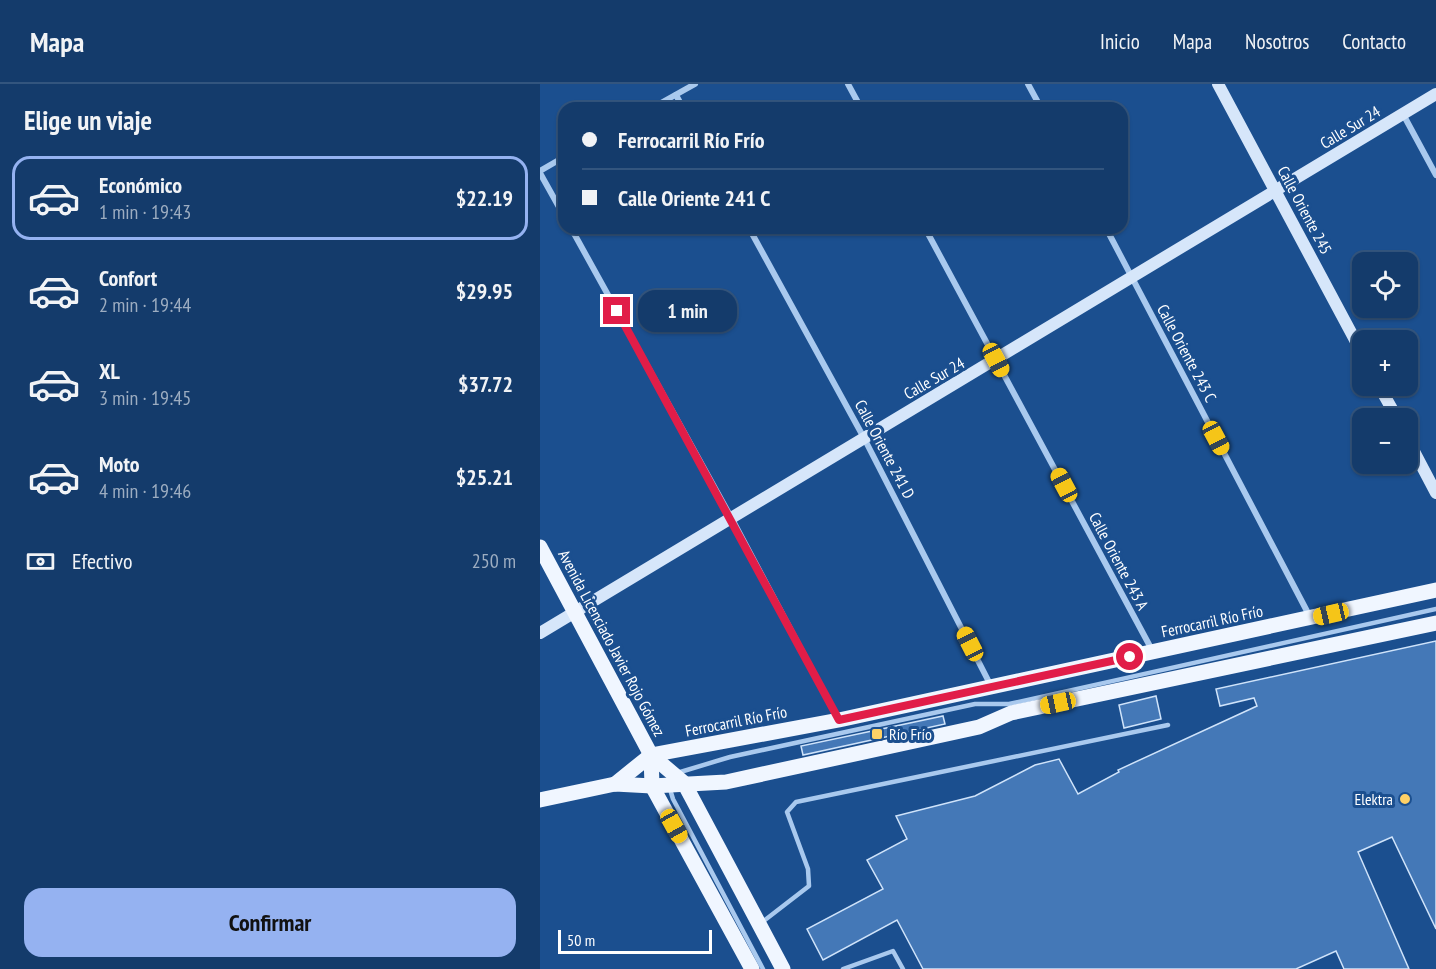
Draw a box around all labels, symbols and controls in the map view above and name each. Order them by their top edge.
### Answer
text: Mapa [30,23,84,60]
text: Inicio [1100,28,1140,55]
text: Mapa [1173,28,1212,55]
text: Nosotros [1245,28,1309,55]
text: Contacto [1342,28,1406,55]
street label: Calle Sur 24 [1316,101,1384,153]
text: Elige un viaje [24,103,152,137]
text: Ferrocarril Río Frío [618,126,765,154]
street label: Calle Oriente 245 [1273,162,1337,258]
icon: car [27,171,81,225]
text: Económico [99,171,182,199]
text: $22.19 [456,184,513,212]
text: Calle Oriente 241 C [618,184,770,212]
text: 1 min · 19:43 [99,199,191,225]
map controls [1352,252,1418,474]
button: locate [1352,252,1418,318]
icon: car [27,264,81,318]
text: Confort [99,264,157,292]
text: $29.95 [456,277,513,305]
callout: 1 min [638,290,737,332]
text: 2 min · 19:44 [99,292,191,318]
route end [603,297,630,324]
text: 1 min [667,298,708,324]
street label: Calle Oriente 243 C [1153,301,1221,405]
button: + [1352,330,1418,396]
car [980,340,1012,380]
street label: Calle Sur 24 [900,353,968,403]
icon: car [27,357,81,411]
text: XL [99,357,120,385]
text: $37.72 [458,370,513,398]
text: 3 min · 19:45 [99,385,191,411]
street label: Calle Oriente 241 D [851,396,919,502]
button: − [1352,408,1418,474]
car [1200,418,1232,458]
icon: car [27,450,81,504]
text: Moto [99,450,140,478]
text: $25.21 [456,463,513,491]
car [1048,465,1080,505]
text: 4 min · 19:46 [99,478,191,504]
street label: Calle Oriente 243 A [1085,509,1153,614]
icon: cash [24,545,57,578]
street label: Avenida Licenciado Javier Rojo Gómez [554,546,670,740]
text: Efectivo [72,547,133,575]
text: 250 m [472,548,516,574]
street label: Ferrocarril Río Frío [1159,600,1265,642]
car [1311,601,1351,627]
car [954,624,986,664]
route start [1116,643,1143,670]
car [1039,690,1077,716]
street label: Ferrocarril Río Frío [683,701,789,741]
place label: Río Frío [889,724,932,744]
marker: Río Frío [870,727,884,741]
place label: Elektra [1354,789,1393,809]
marker: Elektra [1398,792,1412,806]
car [657,806,691,846]
button: Confirmar [24,888,516,957]
scale bar [558,927,712,954]
text: 50 m [567,930,595,950]

